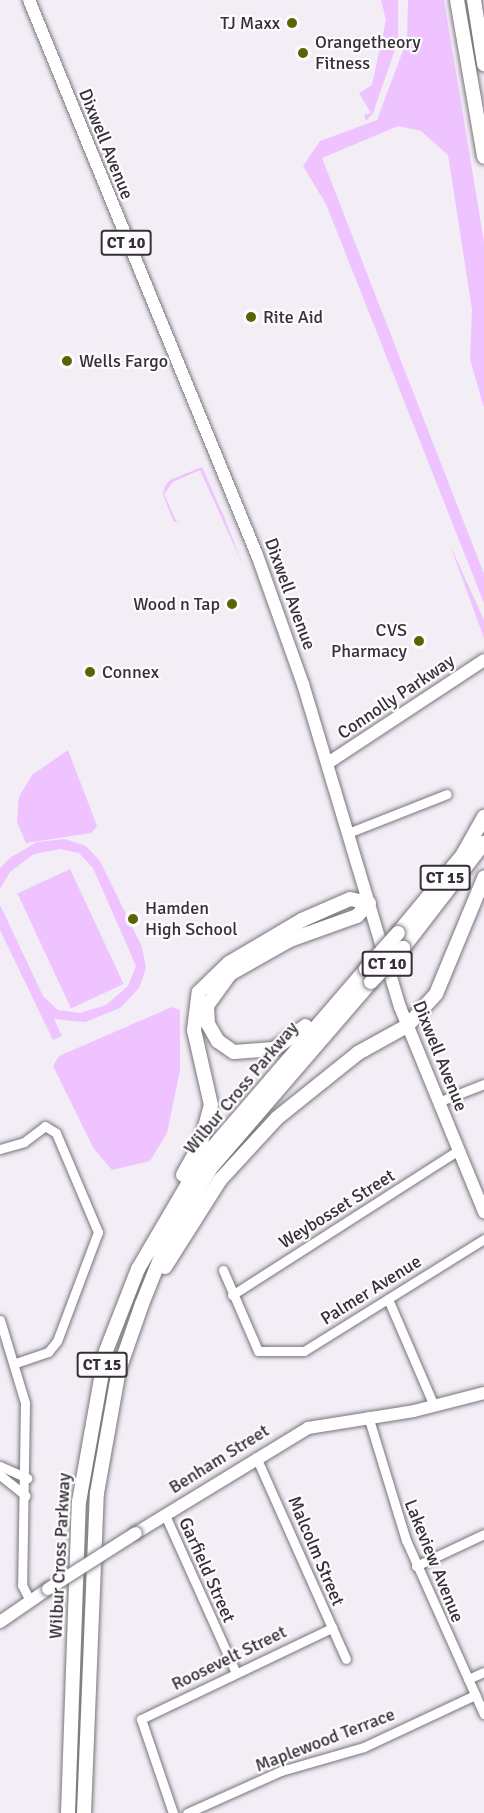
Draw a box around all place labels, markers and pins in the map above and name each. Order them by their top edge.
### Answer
place label: TJ Maxx [220,12,280,34]
marker: TJ Maxx [285,16,299,30]
place label: Orangetheory Fitness [315,32,421,74]
marker: Orangetheory Fitness [296,46,310,60]
place label: Rite Aid [263,306,323,328]
marker: Rite Aid [244,310,258,324]
place label: Wells Fargo [79,350,168,372]
marker: Wells Fargo [60,354,74,368]
place label: Wood n Tap [133,593,220,615]
marker: Wood n Tap [225,597,239,611]
place label: CVS Pharmacy [331,620,407,662]
marker: CVS Pharmacy [412,634,426,648]
place label: Connex [102,661,159,683]
marker: Connex [83,665,97,679]
place label: Hamden High School [145,898,238,940]
marker: Hamden High School [126,912,140,926]

